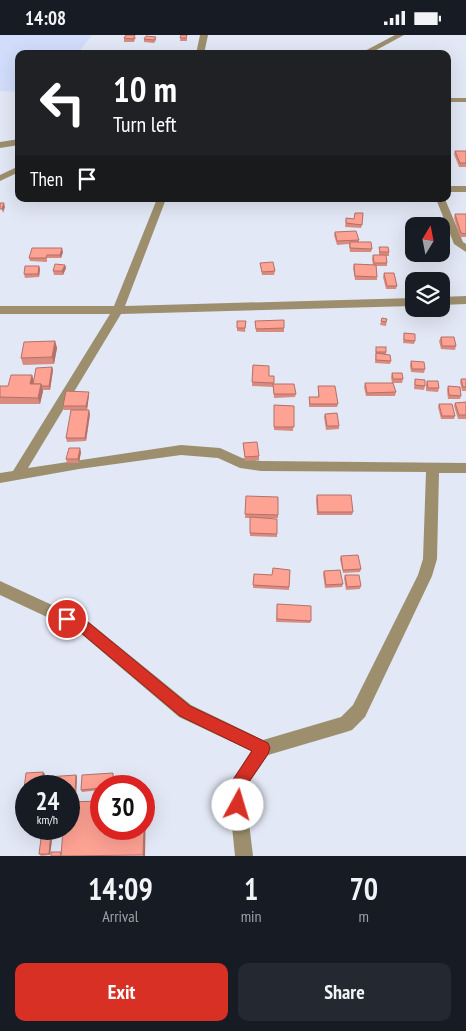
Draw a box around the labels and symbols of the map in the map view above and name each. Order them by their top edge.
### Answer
north arrow [405,217,450,263]
pin [46,598,88,640]
speed limit sign: 30 [90,775,155,840]
position arrow [211,778,263,830]

